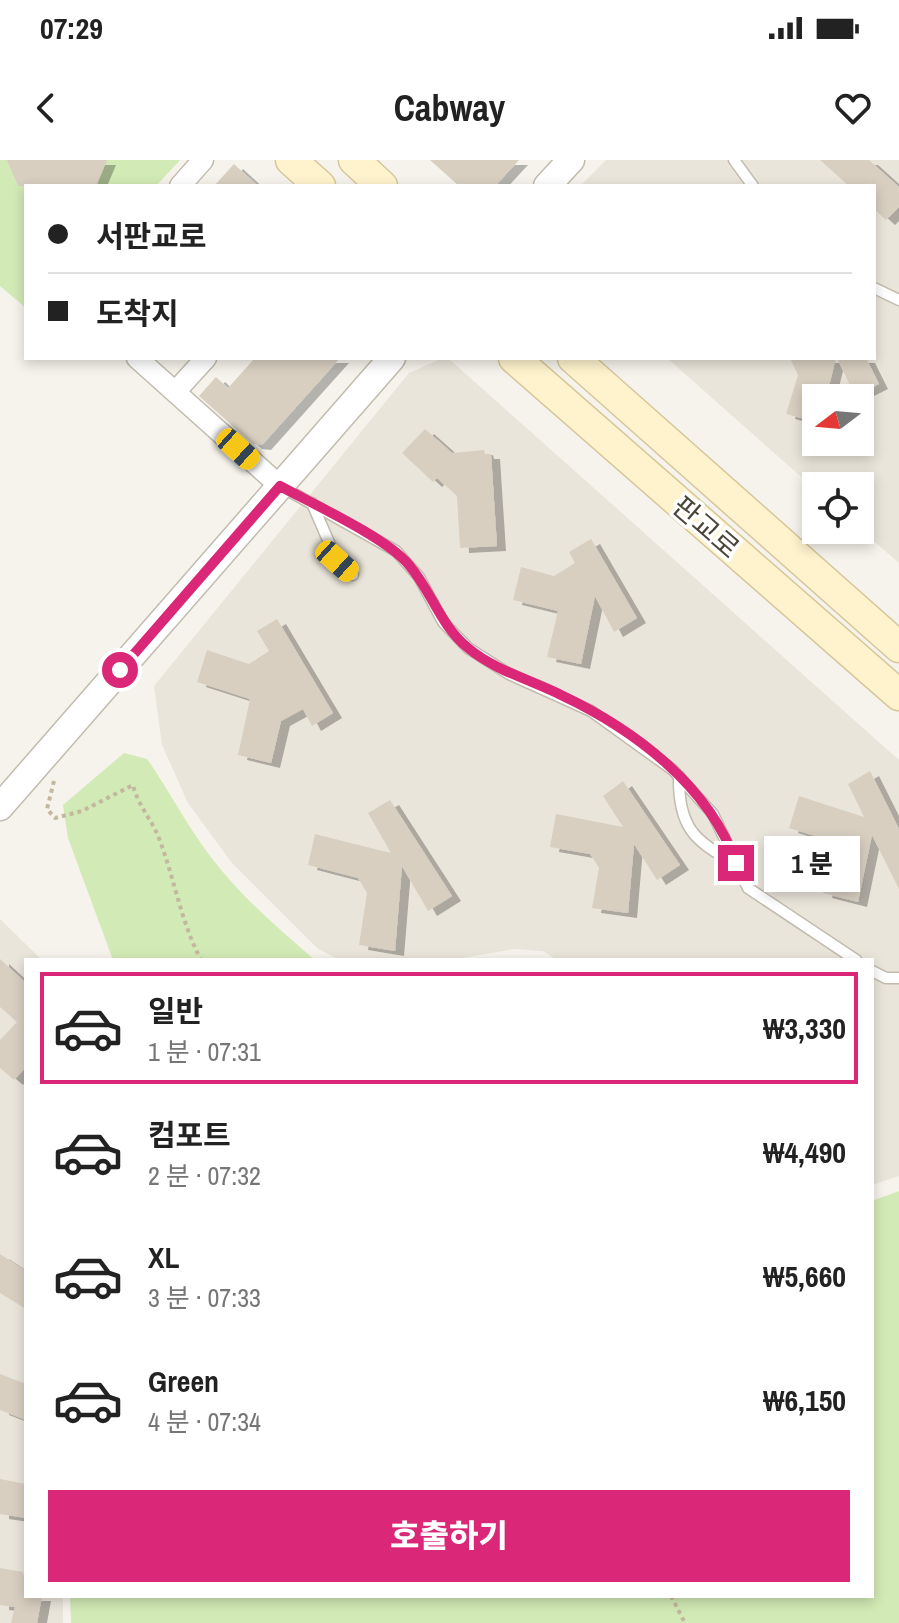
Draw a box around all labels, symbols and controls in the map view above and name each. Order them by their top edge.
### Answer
text: 07:29 [40,8,103,48]
text: Cabway [394,84,505,132]
icon: back [24,86,68,130]
icon: heart [831,86,875,130]
text: 서판교로 [96,216,206,256]
text: 도착지 [96,293,179,333]
north arrow [802,384,874,456]
map controls [802,384,874,544]
car [212,424,264,474]
button: locate [802,472,874,544]
street label: 판교로 [664,487,748,567]
car [311,536,363,586]
route start [102,652,138,688]
callout: 1 분 [764,835,860,891]
route end [718,845,754,881]
text: 1 분 [791,846,833,881]
text: 일반 [148,991,203,1031]
icon: car [52,992,124,1064]
text: ₩3,330 [763,1008,846,1048]
text: 1 분 · 07:31 [148,1034,261,1069]
text: 컴포트 [148,1115,231,1155]
icon: car [52,1116,124,1188]
text: ₩4,490 [763,1132,846,1172]
text: 2 분 · 07:32 [148,1158,261,1193]
text: XL [148,1237,179,1277]
icon: car [52,1240,124,1312]
text: ₩5,660 [763,1256,846,1296]
text: 3 분 · 07:33 [148,1280,261,1315]
text: Green [148,1361,219,1401]
icon: car [52,1364,124,1436]
text: ₩6,150 [763,1380,846,1420]
text: 4 분 · 07:34 [148,1404,261,1439]
button: 호출하기 [48,1490,850,1582]

